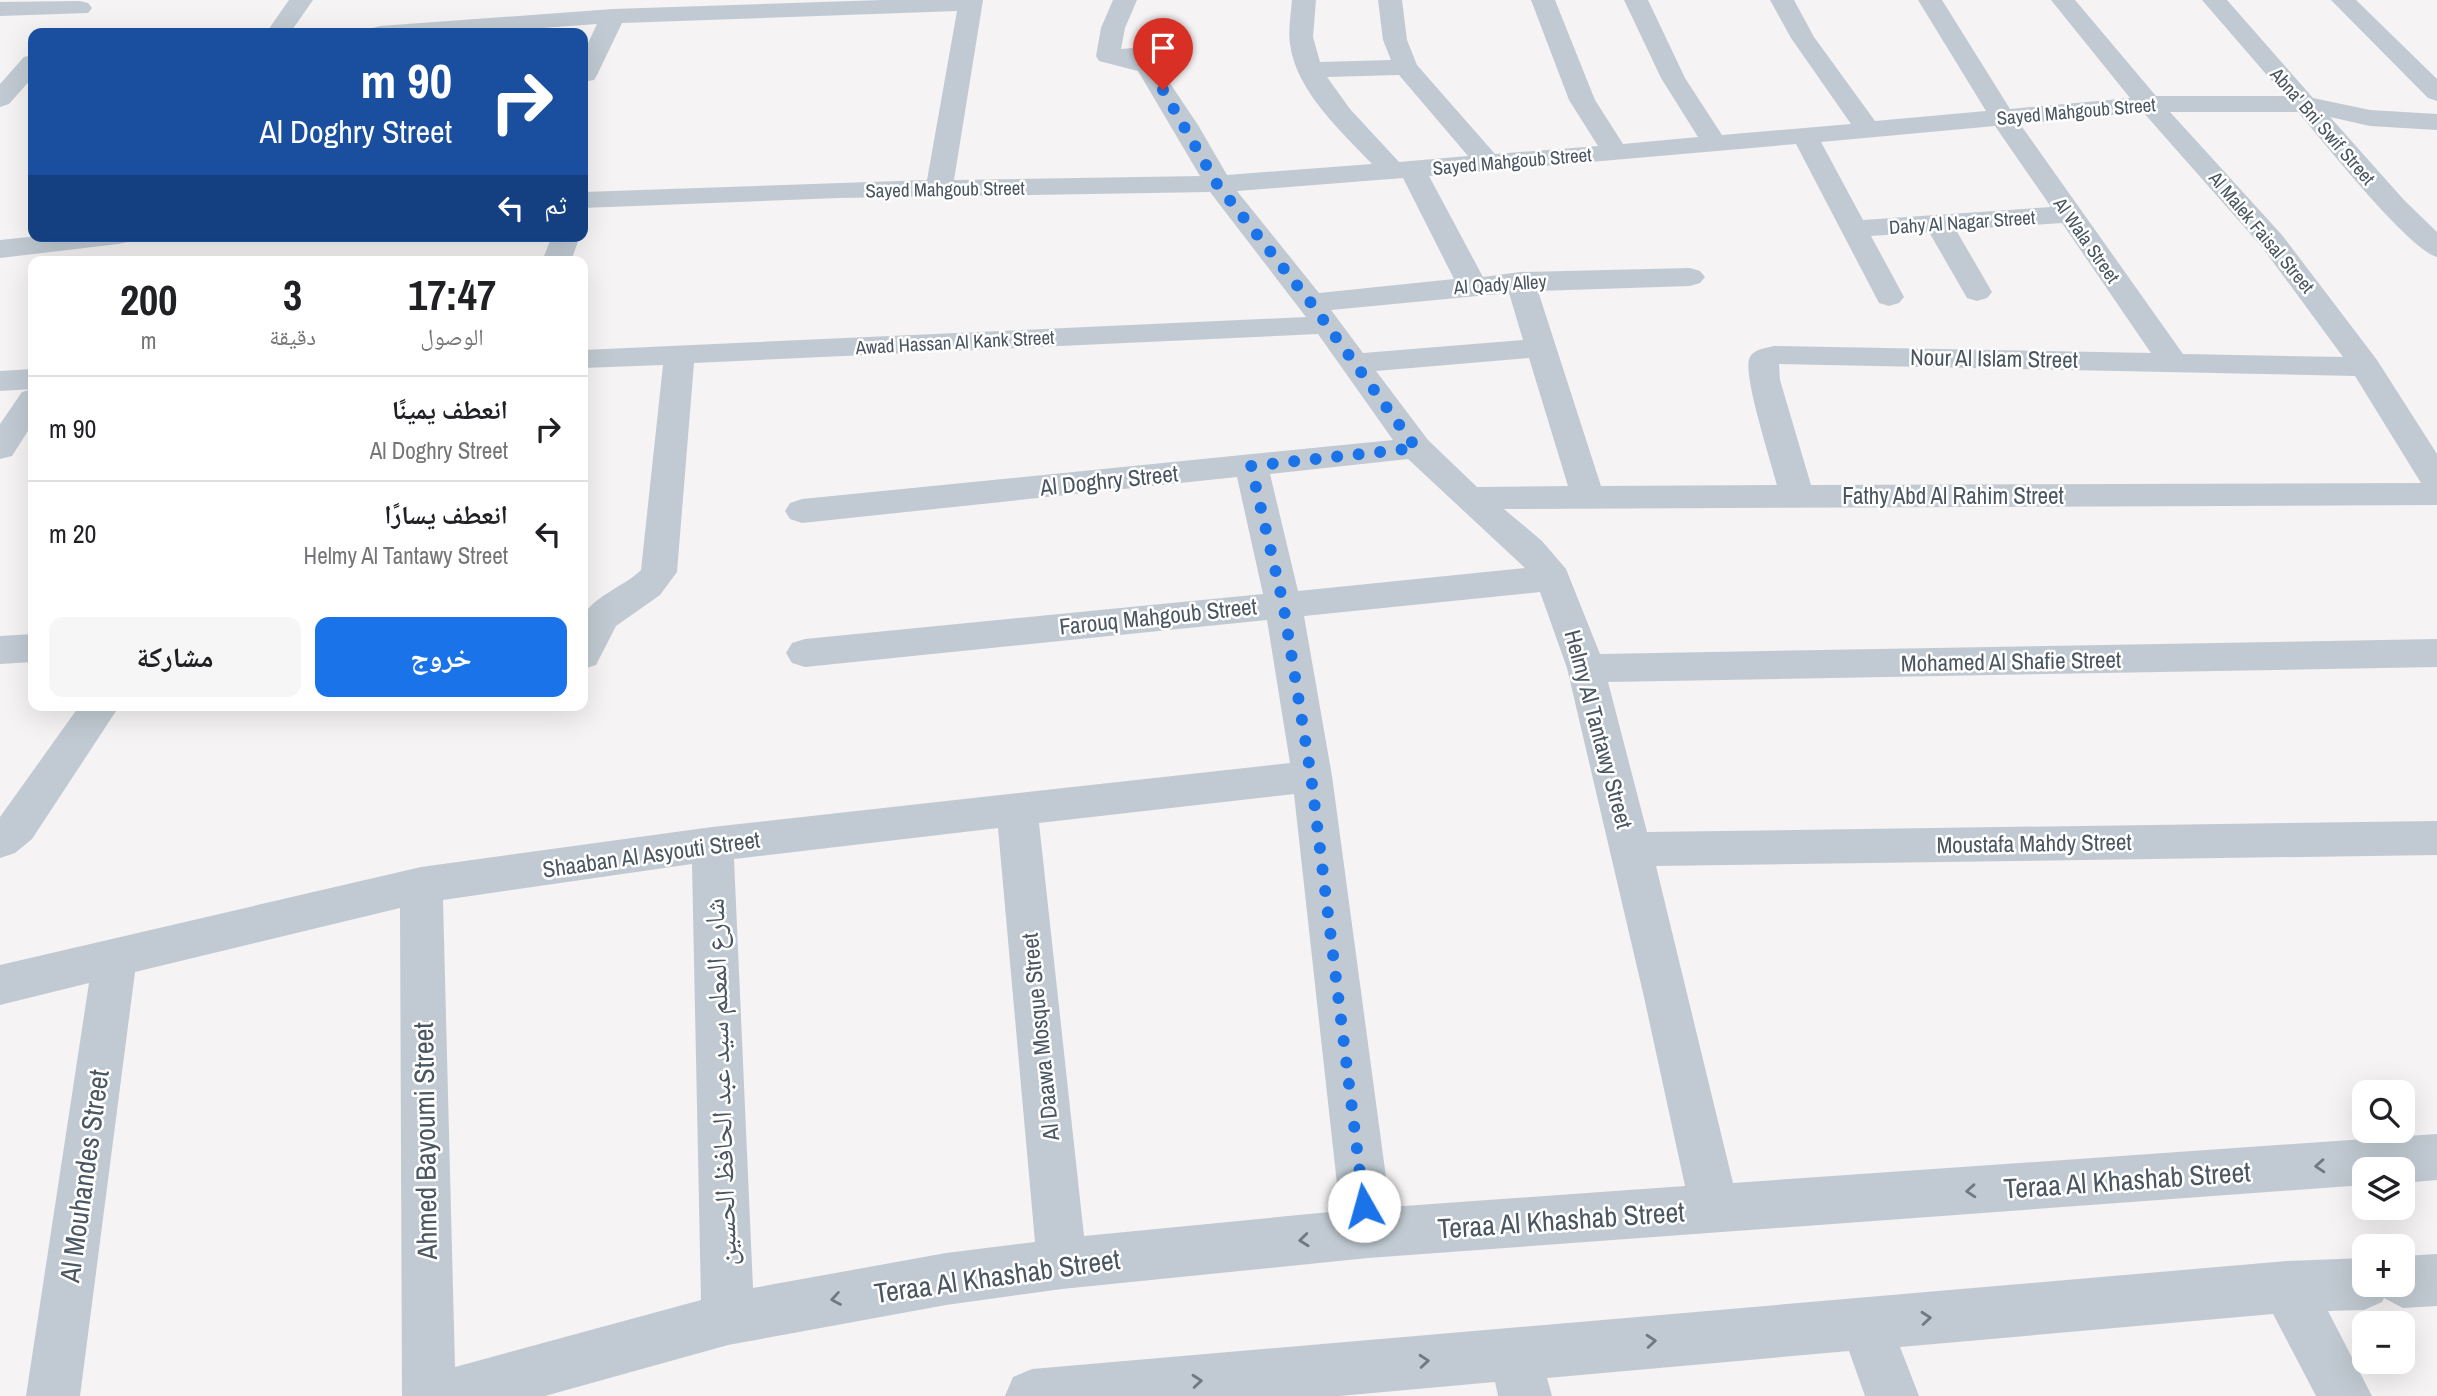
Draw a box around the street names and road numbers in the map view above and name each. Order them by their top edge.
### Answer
street label: Abna' Bni Swif Street [2264,61,2382,191]
street label: Sayed Mahgoub Street [1995,91,2157,131]
street label: Sayed Mahgoub Street [1431,141,1593,181]
street label: Al Malek Faisal Street [2203,165,2321,299]
street label: Sayed Mahgoub Street [865,175,1026,203]
street label: Al Wala Street [2047,191,2126,289]
street label: Dahy Al Nagar Street [1888,204,2037,240]
street label: Al Qady Alley [1452,268,1547,300]
street label: Awad Hassan Al Kank Street [854,324,1056,360]
street label: Nour Al Islam Street [1910,341,2078,375]
street label: Al Doghry Street [1038,457,1179,503]
street label: Fathy Abd Al Rahim Street [1842,480,2064,511]
street label: Farouq Mahgoub Street [1058,590,1258,642]
street label: Helmy Al Tantawy Street [1558,626,1640,832]
street label: Mohamed Al Shafie Street [1901,644,2121,678]
street label: Shaaban Al Asyouti Street [540,823,762,885]
street label: Moustafa Mahdy Street [1936,826,2132,860]
street label: شارع المعلم سيد عبد الحافظ الحسين [695,897,745,1267]
street label: Al Daawa Mosque Street [1014,932,1066,1143]
street label: Ahmed Bayoumi Street [404,1022,446,1261]
street label: Al Mouhandes Street [50,1067,118,1286]
street label: Teraa Al Khashab Street [2002,1152,2252,1208]
street label: Teraa Al Khashab Street [1436,1192,1686,1248]
street label: Teraa Al Khashab Street [872,1240,1122,1312]

